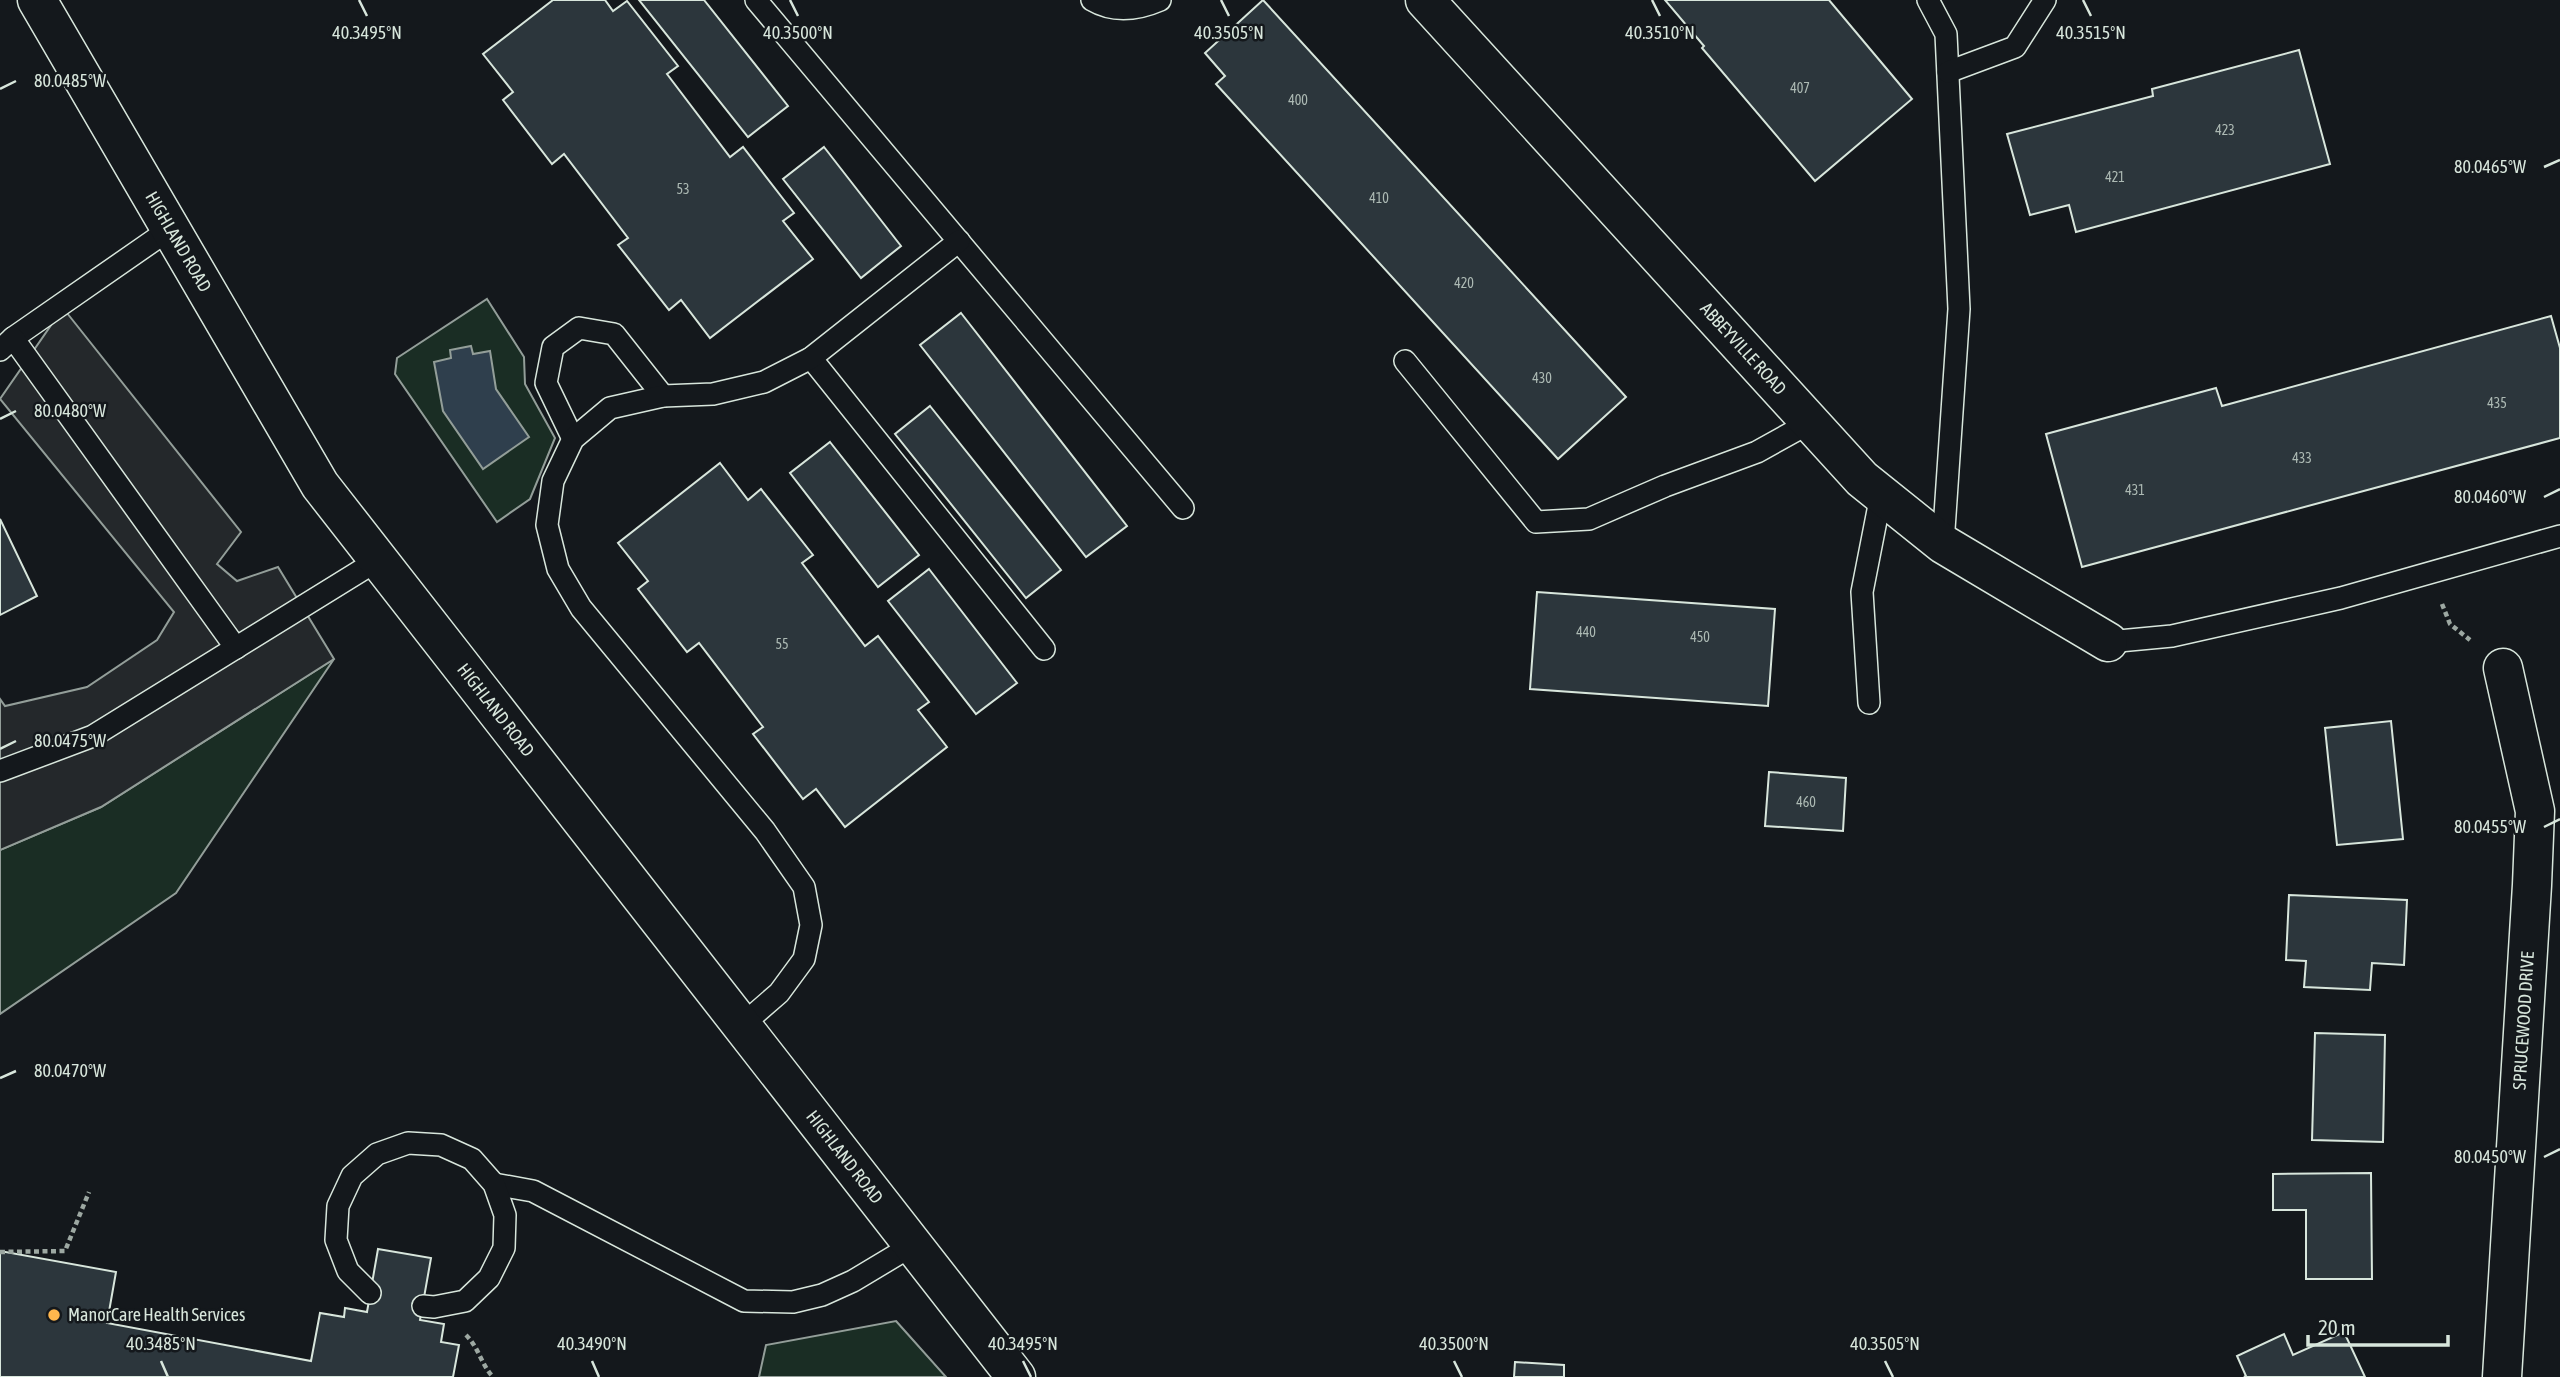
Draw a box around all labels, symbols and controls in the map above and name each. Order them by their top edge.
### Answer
text: 40.3495°N [332,22,402,43]
text: 40.3500°N [763,22,833,43]
text: 40.3505°N [1194,22,1264,43]
text: 40.3510°N [1625,22,1695,43]
text: 40.3515°N [2056,22,2126,43]
text: 80.0485°W [34,70,106,91]
house number: 407 [1790,80,1810,96]
house number: 400 [1288,92,1308,108]
house number: 423 [2215,122,2235,138]
text: 80.0465°W [2454,156,2526,177]
house number: 421 [2105,169,2125,185]
house number: 53 [676,181,690,197]
street label: HIGHLAND ROAD [141,188,216,295]
house number: 410 [1369,190,1389,206]
house number: 420 [1454,275,1474,291]
street label: ABBEYVILLE ROAD [1696,298,1791,399]
house number: 430 [1532,370,1552,386]
house number: 435 [2487,395,2507,411]
text: 80.0480°W [34,400,106,421]
house number: 433 [2292,450,2312,466]
house number: 431 [2125,482,2145,498]
text: 80.0460°W [2454,486,2526,507]
house number: 440 [1576,624,1596,640]
house number: 450 [1690,629,1710,645]
house number: 55 [775,636,789,652]
street label: HIGHLAND ROAD [453,659,539,760]
text: 80.0475°W [34,730,106,751]
house number: 460 [1796,794,1816,810]
text: 80.0455°W [2454,816,2526,837]
street label: SPRUCEWOOD DRIVE [2509,951,2538,1090]
text: 80.0470°W [34,1060,106,1081]
street label: HIGHLAND ROAD [802,1106,888,1208]
text: 80.0450°W [2454,1146,2526,1167]
place label: ManorCare Health Services [68,1304,245,1325]
scale bar [2308,1304,2448,1348]
marker: ManorCare Health Services [46,1307,62,1323]
text: 20 m [2318,1315,2356,1339]
text: 40.3485°N [126,1333,196,1354]
text: 40.3490°N [557,1333,627,1354]
text: 40.3495°N [988,1333,1058,1354]
text: 40.3500°N [1419,1333,1489,1354]
text: 40.3505°N [1850,1333,1920,1354]

